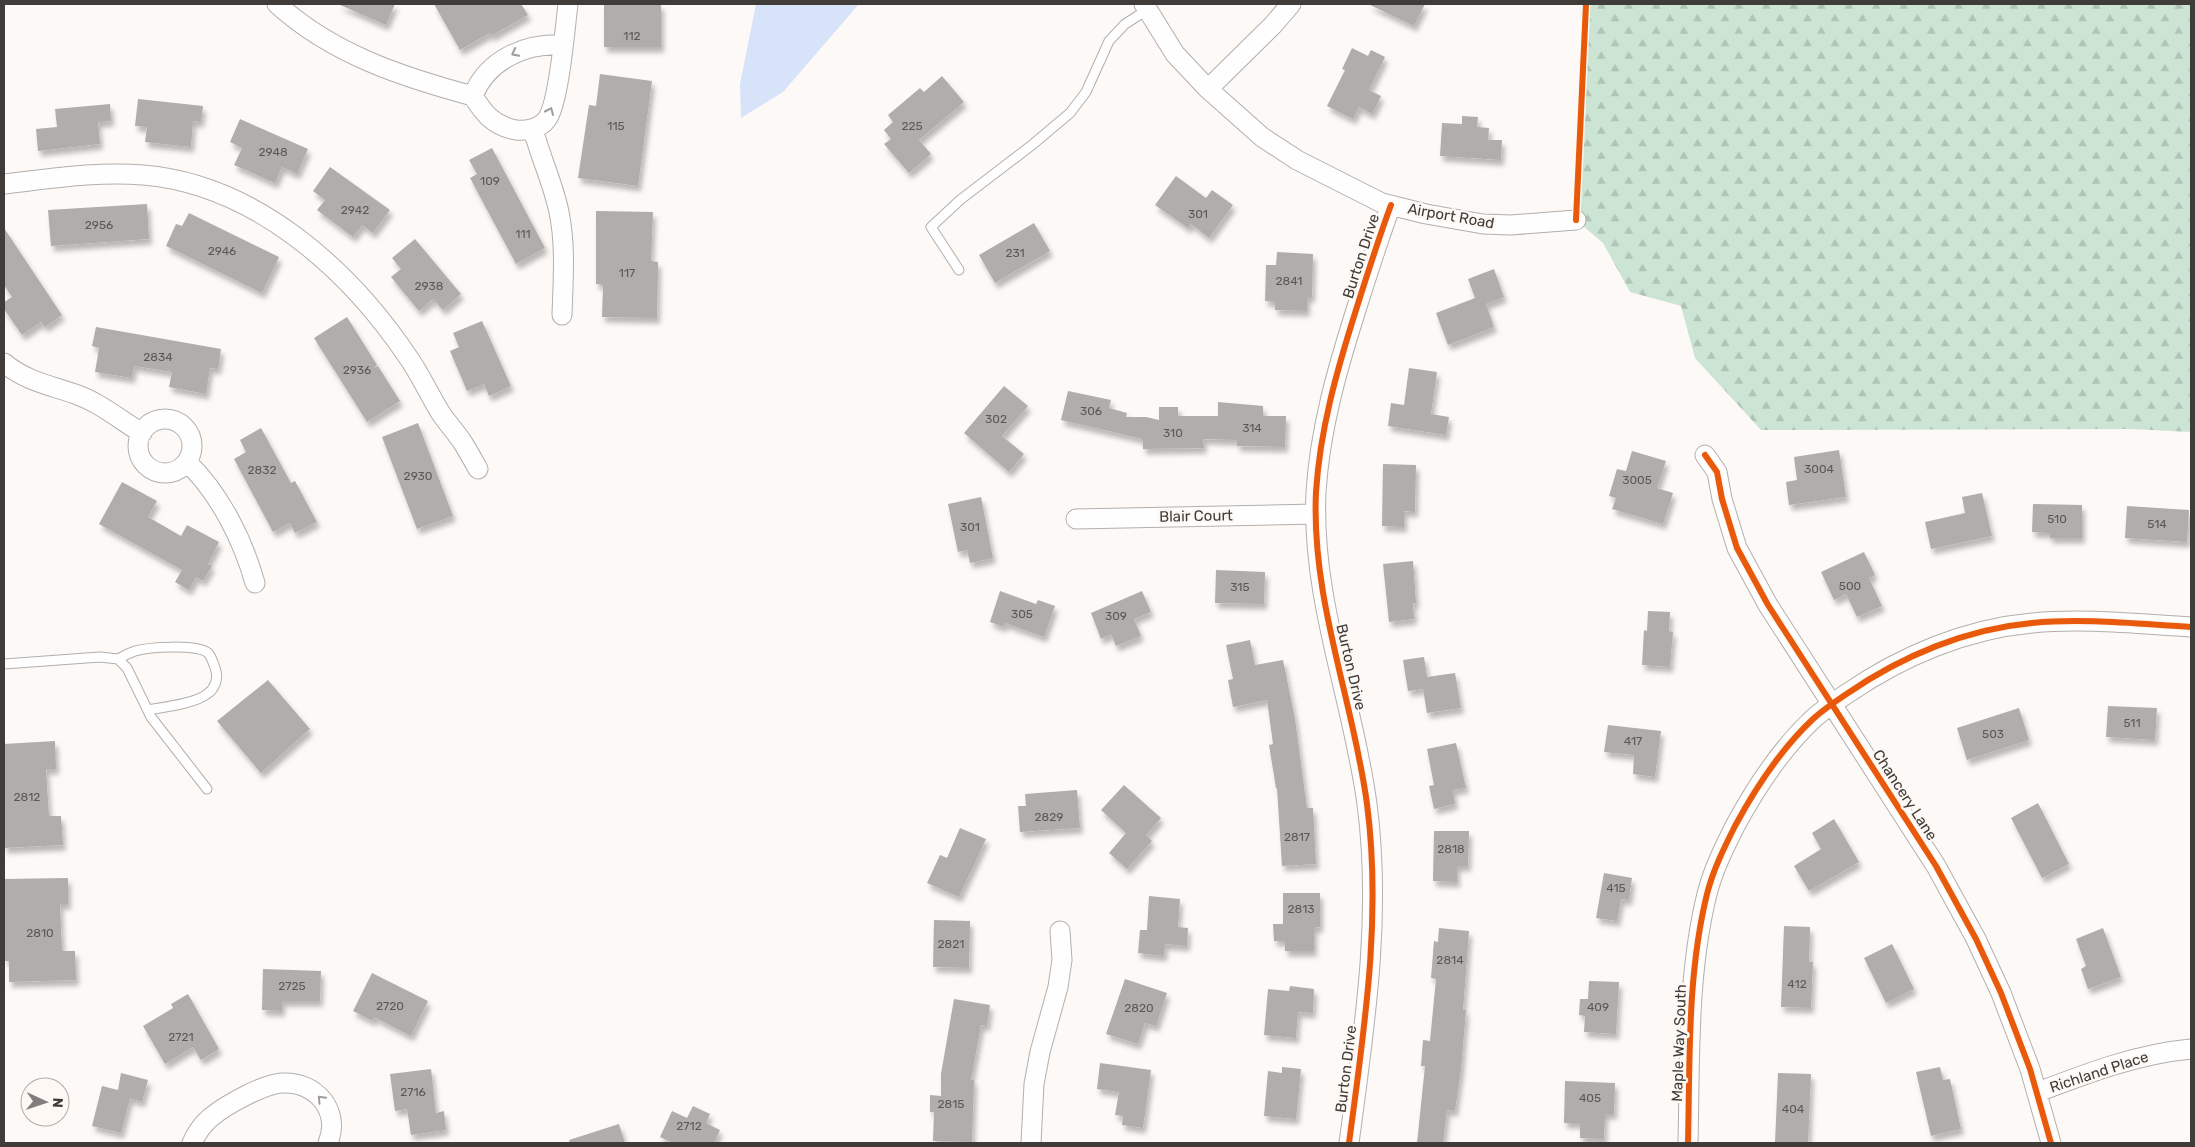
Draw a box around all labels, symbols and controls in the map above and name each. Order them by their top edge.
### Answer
house number: 112 [623,29,641,43]
one-way arrow [511,47,520,57]
one-way arrow [544,107,555,116]
house number: 115 [607,119,625,133]
house number: 225 [901,119,923,133]
house number: 2948 [258,145,288,159]
house number: 109 [480,174,500,188]
street label: Airport Road [1406,200,1496,232]
house number: 2942 [341,203,369,217]
house number: 301 [1188,207,1208,221]
street label: Burton Drive [1339,211,1383,301]
house number: 2956 [85,218,113,232]
house number: 111 [515,227,531,241]
house number: 2946 [208,244,236,258]
house number: 231 [1005,246,1025,260]
house number: 117 [619,266,635,280]
house number: 2841 [1275,274,1303,288]
house number: 2938 [415,279,443,293]
house number: 2834 [143,350,173,364]
house number: 2936 [343,363,371,377]
house number: 306 [1080,404,1102,418]
house number: 302 [985,412,1007,426]
house number: 314 [1242,421,1262,435]
house number: 310 [1163,426,1183,440]
house number: 3004 [1804,462,1834,476]
house number: 2832 [248,463,276,477]
house number: 2930 [404,469,432,483]
house number: 3005 [1622,473,1652,487]
street label: Blair Court [1159,506,1233,526]
house number: 510 [2047,512,2067,526]
house number: 514 [2147,517,2167,531]
house number: 301 [960,520,980,534]
house number: 500 [1839,579,1861,593]
house number: 315 [1230,580,1250,594]
house number: 305 [1011,607,1033,621]
house number: 309 [1105,609,1127,623]
street label: Burton Drive [1332,622,1370,712]
house number: 511 [2123,716,2141,730]
house number: 503 [1982,727,2004,741]
house number: 417 [1624,734,1642,748]
street label: Chancery Lane [1869,746,1941,844]
house number: 2812 [14,790,40,804]
house number: 2829 [1035,810,1063,824]
house number: 2817 [1284,830,1310,844]
house number: 2818 [1437,842,1465,856]
house number: 415 [1606,881,1626,895]
house number: 2813 [1287,902,1315,916]
house number: 2810 [26,926,54,940]
house number: 2821 [938,937,964,951]
house number: 2814 [1436,953,1464,967]
house number: 412 [1787,977,1807,991]
house number: 2725 [278,979,306,993]
street label: Maple Way South [1668,984,1690,1102]
house number: 2720 [376,999,404,1013]
house number: 409 [1587,1000,1609,1014]
house number: 2820 [1124,1001,1154,1015]
street label: Burton Drive [1332,1024,1360,1114]
house number: 2721 [168,1030,194,1044]
street label: Richland Place [2047,1048,2151,1096]
north arrow [20,1077,70,1127]
house number: 2716 [400,1085,426,1099]
house number: 405 [1579,1091,1601,1105]
one-way arrow [317,1095,326,1104]
text: N [49,1097,66,1108]
house number: 2815 [938,1097,964,1111]
house number: 404 [1782,1102,1805,1116]
house number: 2712 [676,1119,702,1133]

